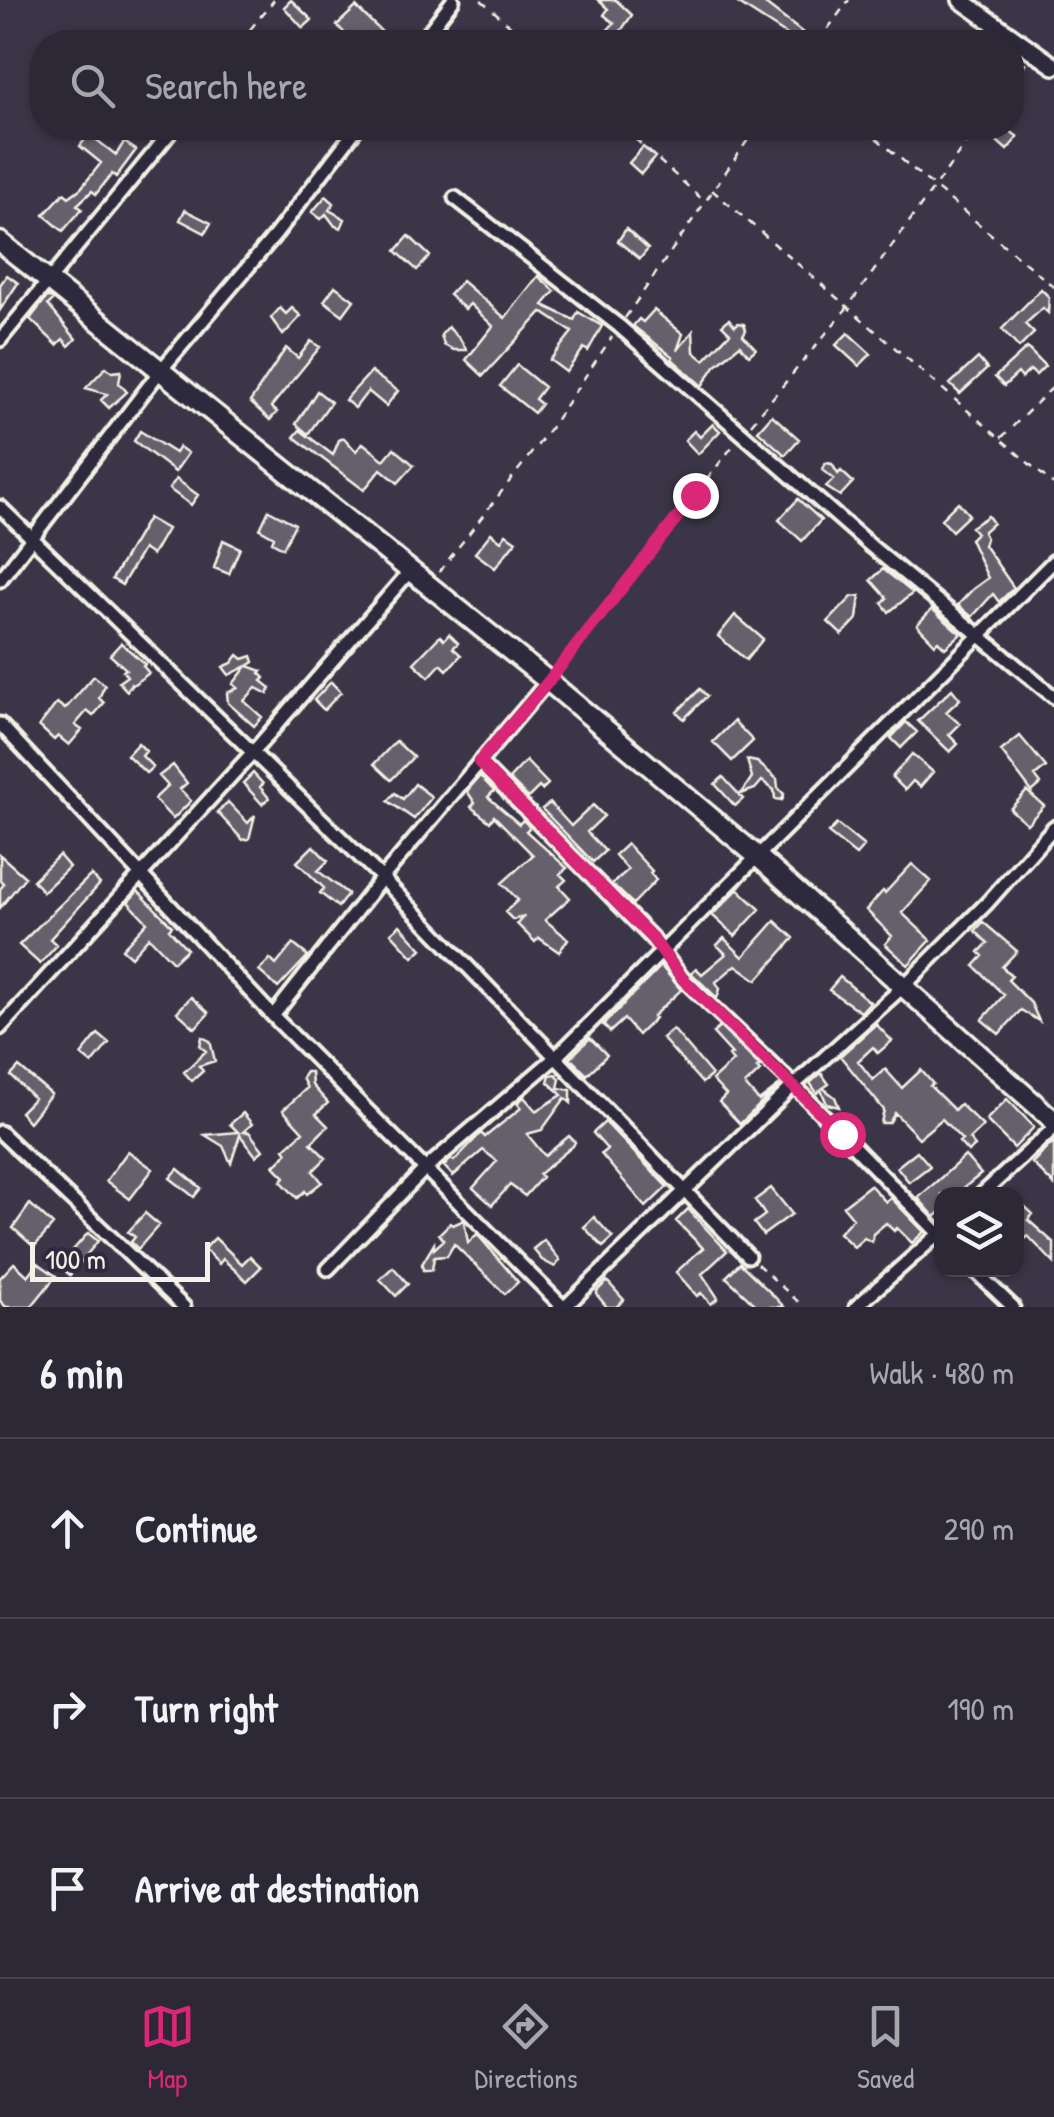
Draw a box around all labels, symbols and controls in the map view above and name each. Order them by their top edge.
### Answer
search box [30,30,1024,140]
icon: search [65,58,120,113]
text: Search here [145,59,307,111]
route end [673,473,719,519]
route start [820,1112,866,1158]
map controls [934,1187,1024,1277]
button: layers [934,1187,1024,1277]
scale bar [30,1237,210,1282]
text: 100 m [45,1240,106,1278]
text: 6 min [40,1344,123,1401]
text: Walk · 480 m [870,1351,1014,1394]
icon: ahead [40,1501,95,1556]
text: Continue [135,1502,257,1554]
text: 290 m [944,1507,1014,1550]
icon: right [40,1681,95,1736]
text: Turn right [135,1682,278,1734]
text: 190 m [947,1687,1014,1730]
icon: arrive [40,1861,95,1916]
text: Arrive at destination [135,1862,419,1914]
tab: Map [140,1999,195,2097]
tab: Directions [474,1999,577,2097]
tab: Saved [857,1999,914,2097]

